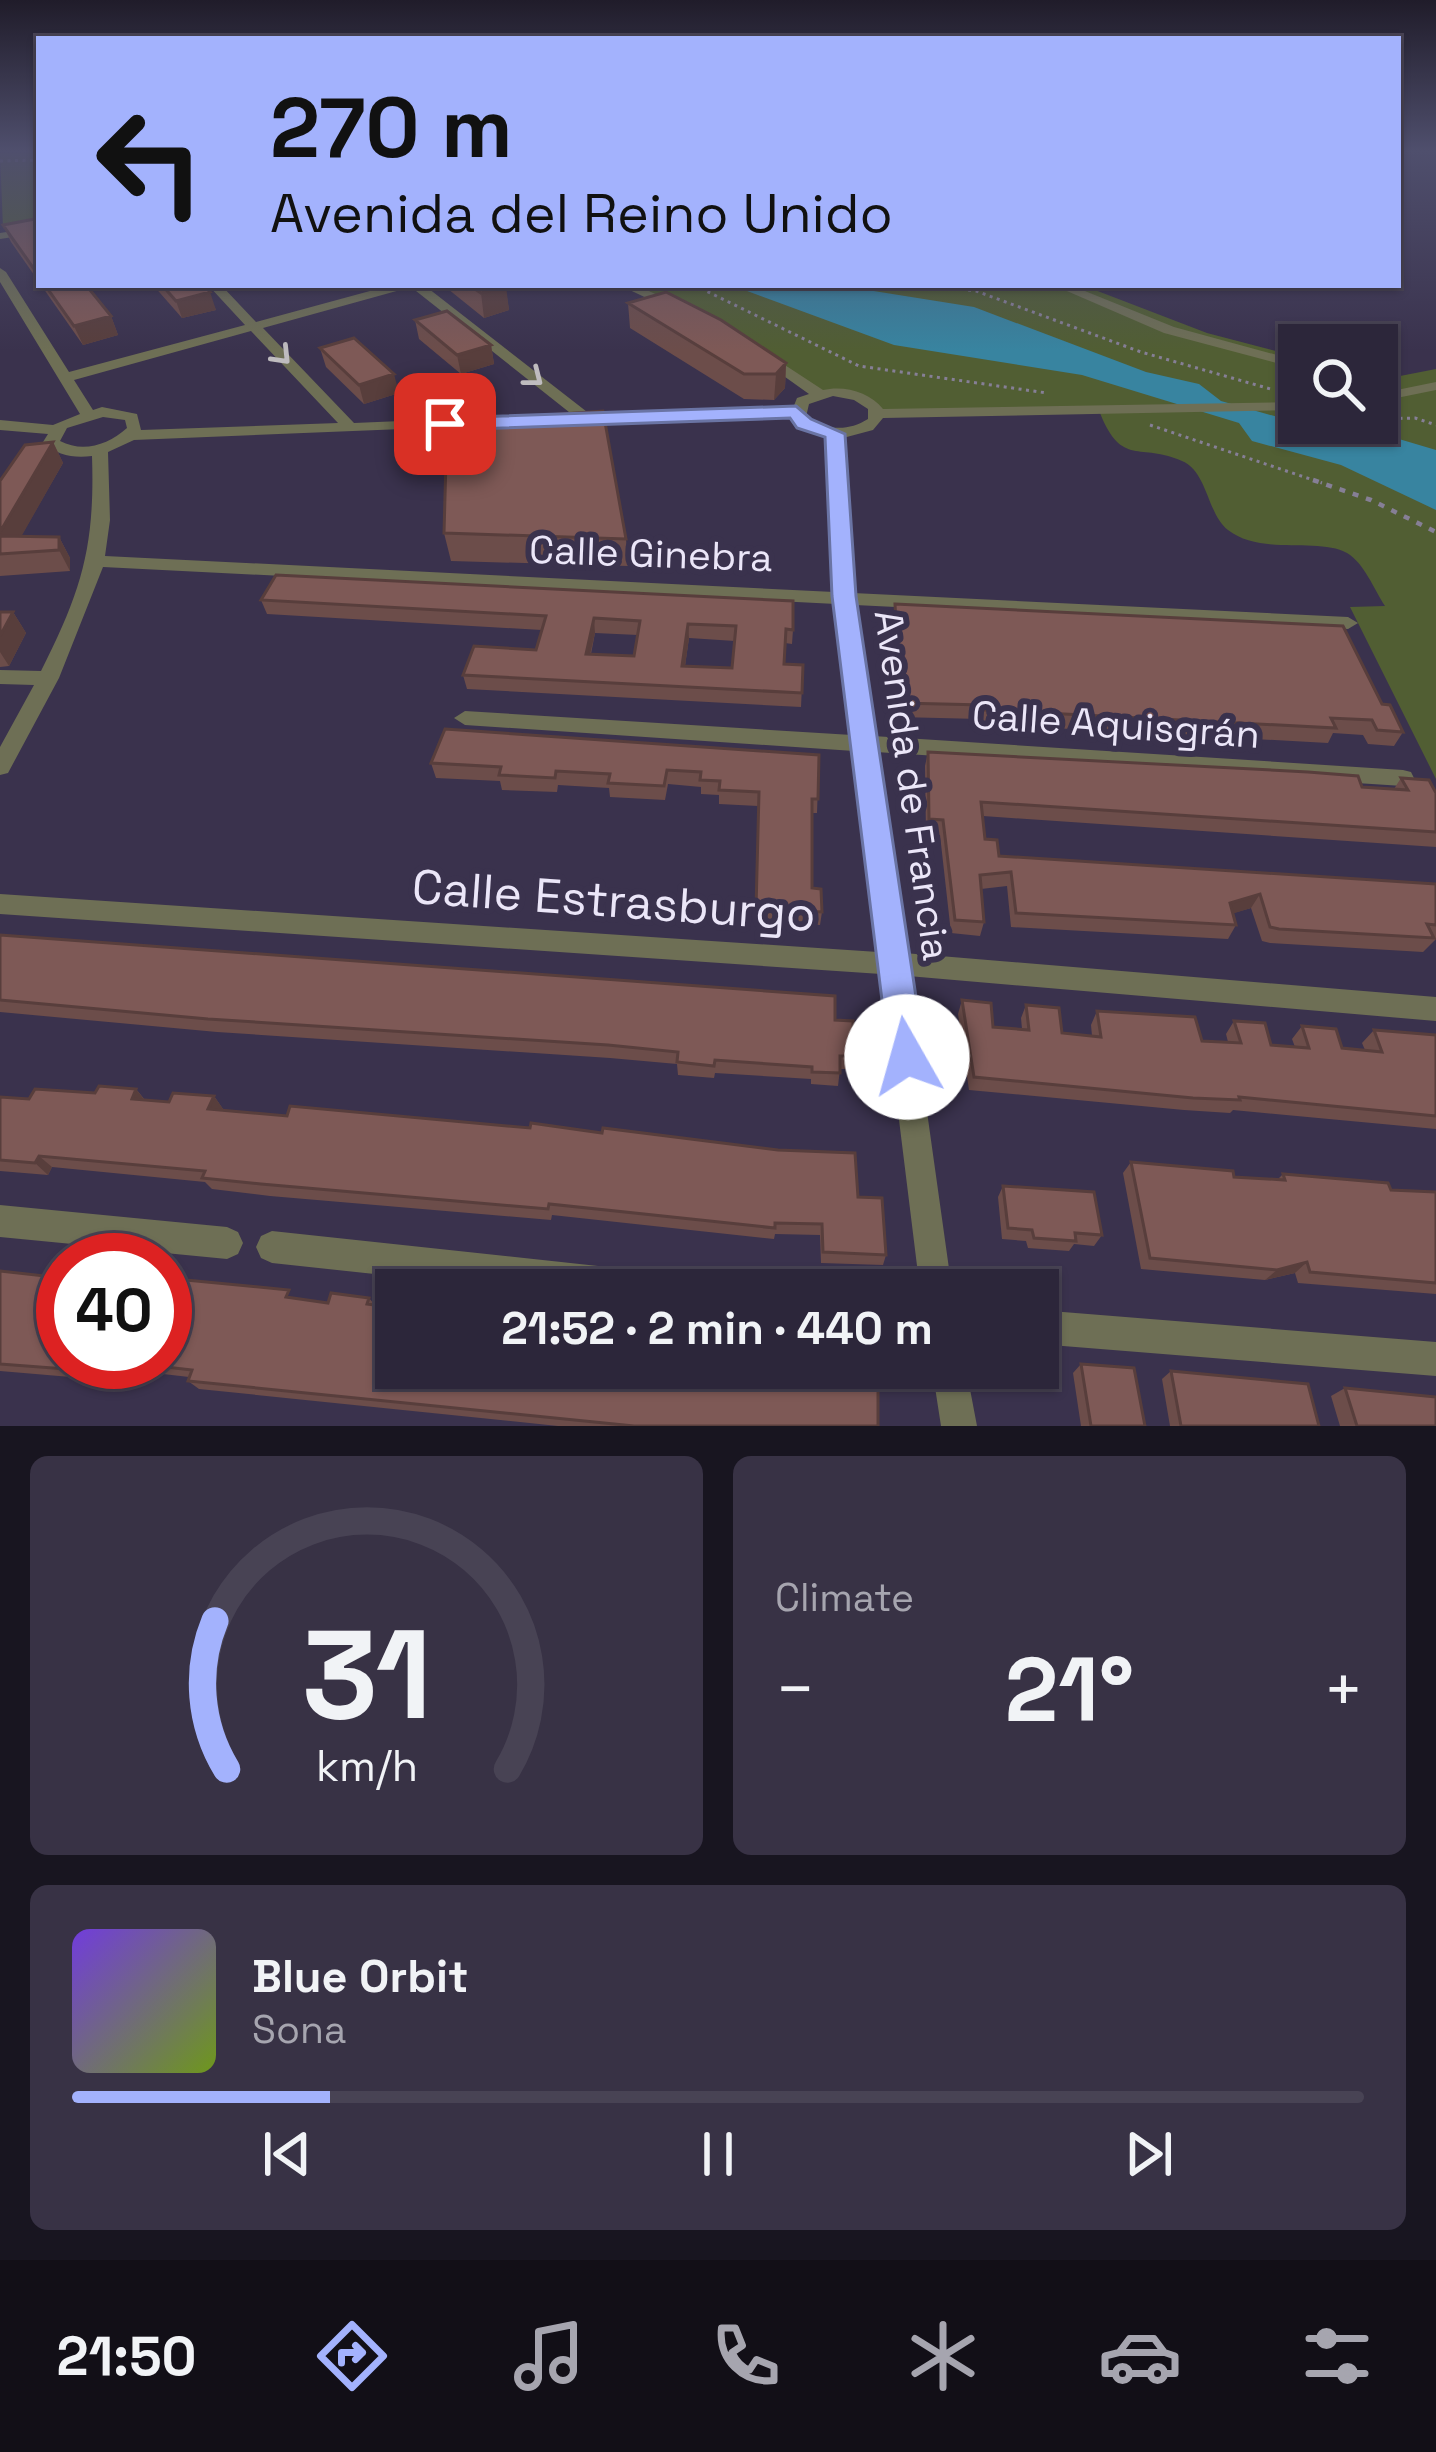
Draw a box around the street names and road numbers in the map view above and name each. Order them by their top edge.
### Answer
street label: Calle Ginebra [528,525,774,582]
street label: Avenida de Francia [864,607,961,963]
street label: Calle Aquisgrán [970,690,1261,759]
street label: Calle Estrasburgo [410,856,818,945]

